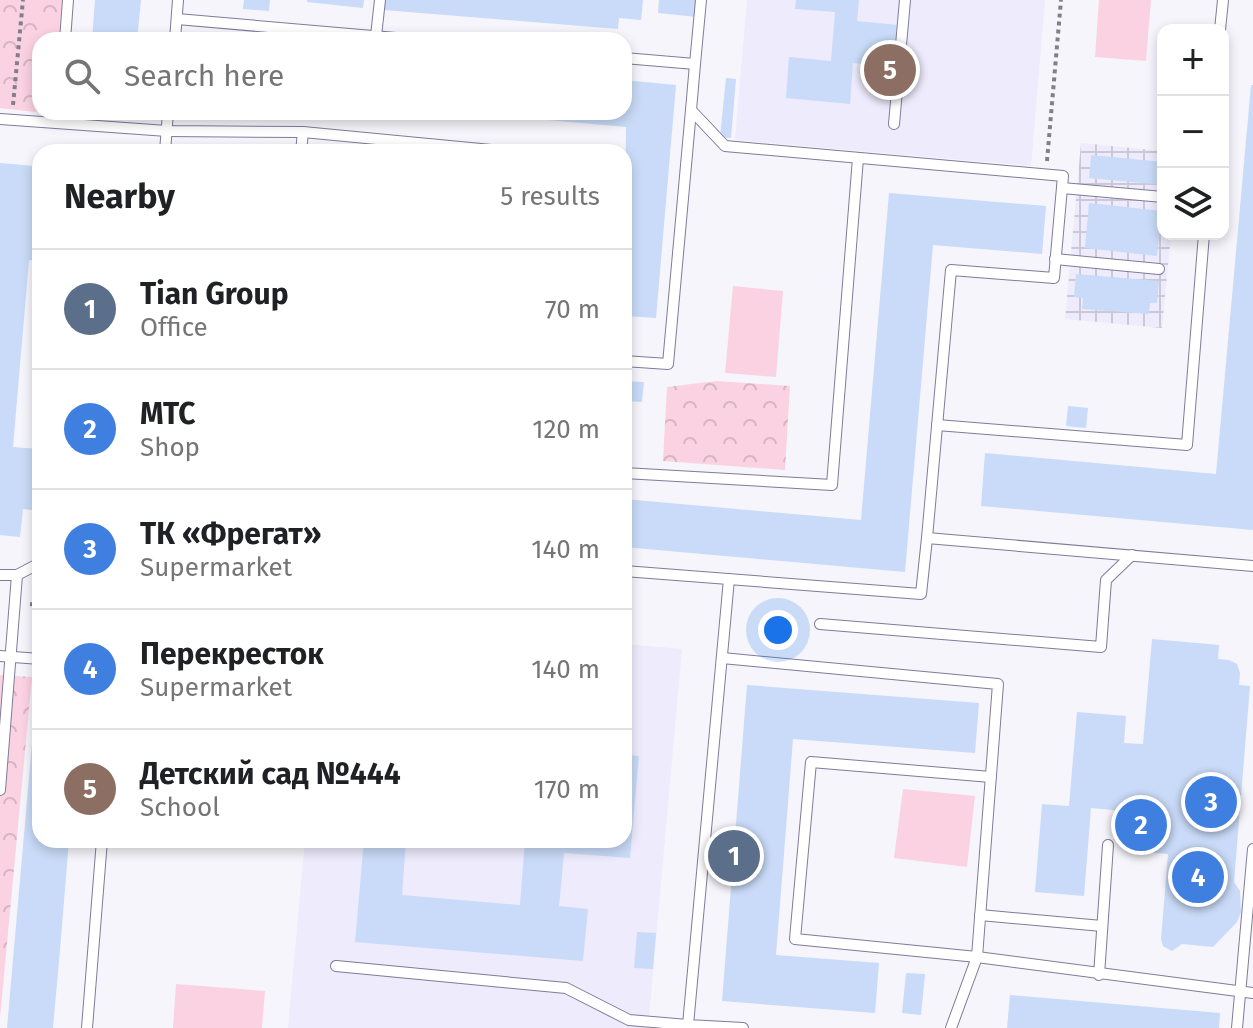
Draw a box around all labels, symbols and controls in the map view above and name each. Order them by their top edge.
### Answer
map controls [1157,24,1229,240]
button: + [1157,24,1229,96]
search box [32,32,632,120]
pin: 5 [864,40,916,100]
icon: search [60,54,104,98]
text: Search here [124,58,284,94]
button: − [1157,96,1229,168]
button: layers [1157,168,1229,240]
text: Nearby [64,176,175,217]
text: 5 results [500,181,600,212]
text: Tian Group [140,276,289,312]
text: 1 [84,294,96,325]
text: 70 m [545,294,600,325]
text: Office [140,312,208,343]
text: МТС [140,396,195,432]
text: 2 [83,414,97,445]
text: 120 m [532,414,600,445]
text: Shop [140,432,200,463]
text: ТК «Фрегат» [140,516,321,552]
text: 3 [83,534,97,565]
text: 140 m [531,534,600,565]
text: Supermarket [140,552,292,583]
your location [758,610,798,650]
text: Перекресток [140,636,324,672]
text: 4 [83,654,97,685]
text: 140 m [531,654,600,685]
text: Supermarket [140,672,292,703]
text: Детский сад №444 [140,756,401,792]
pin: 3 [1185,772,1237,832]
text: 5 [83,774,97,805]
text: 170 m [534,774,600,805]
text: School [140,792,220,823]
pin: 2 [1115,795,1167,855]
pin: 1 [708,826,760,886]
pin: 4 [1172,847,1224,907]

